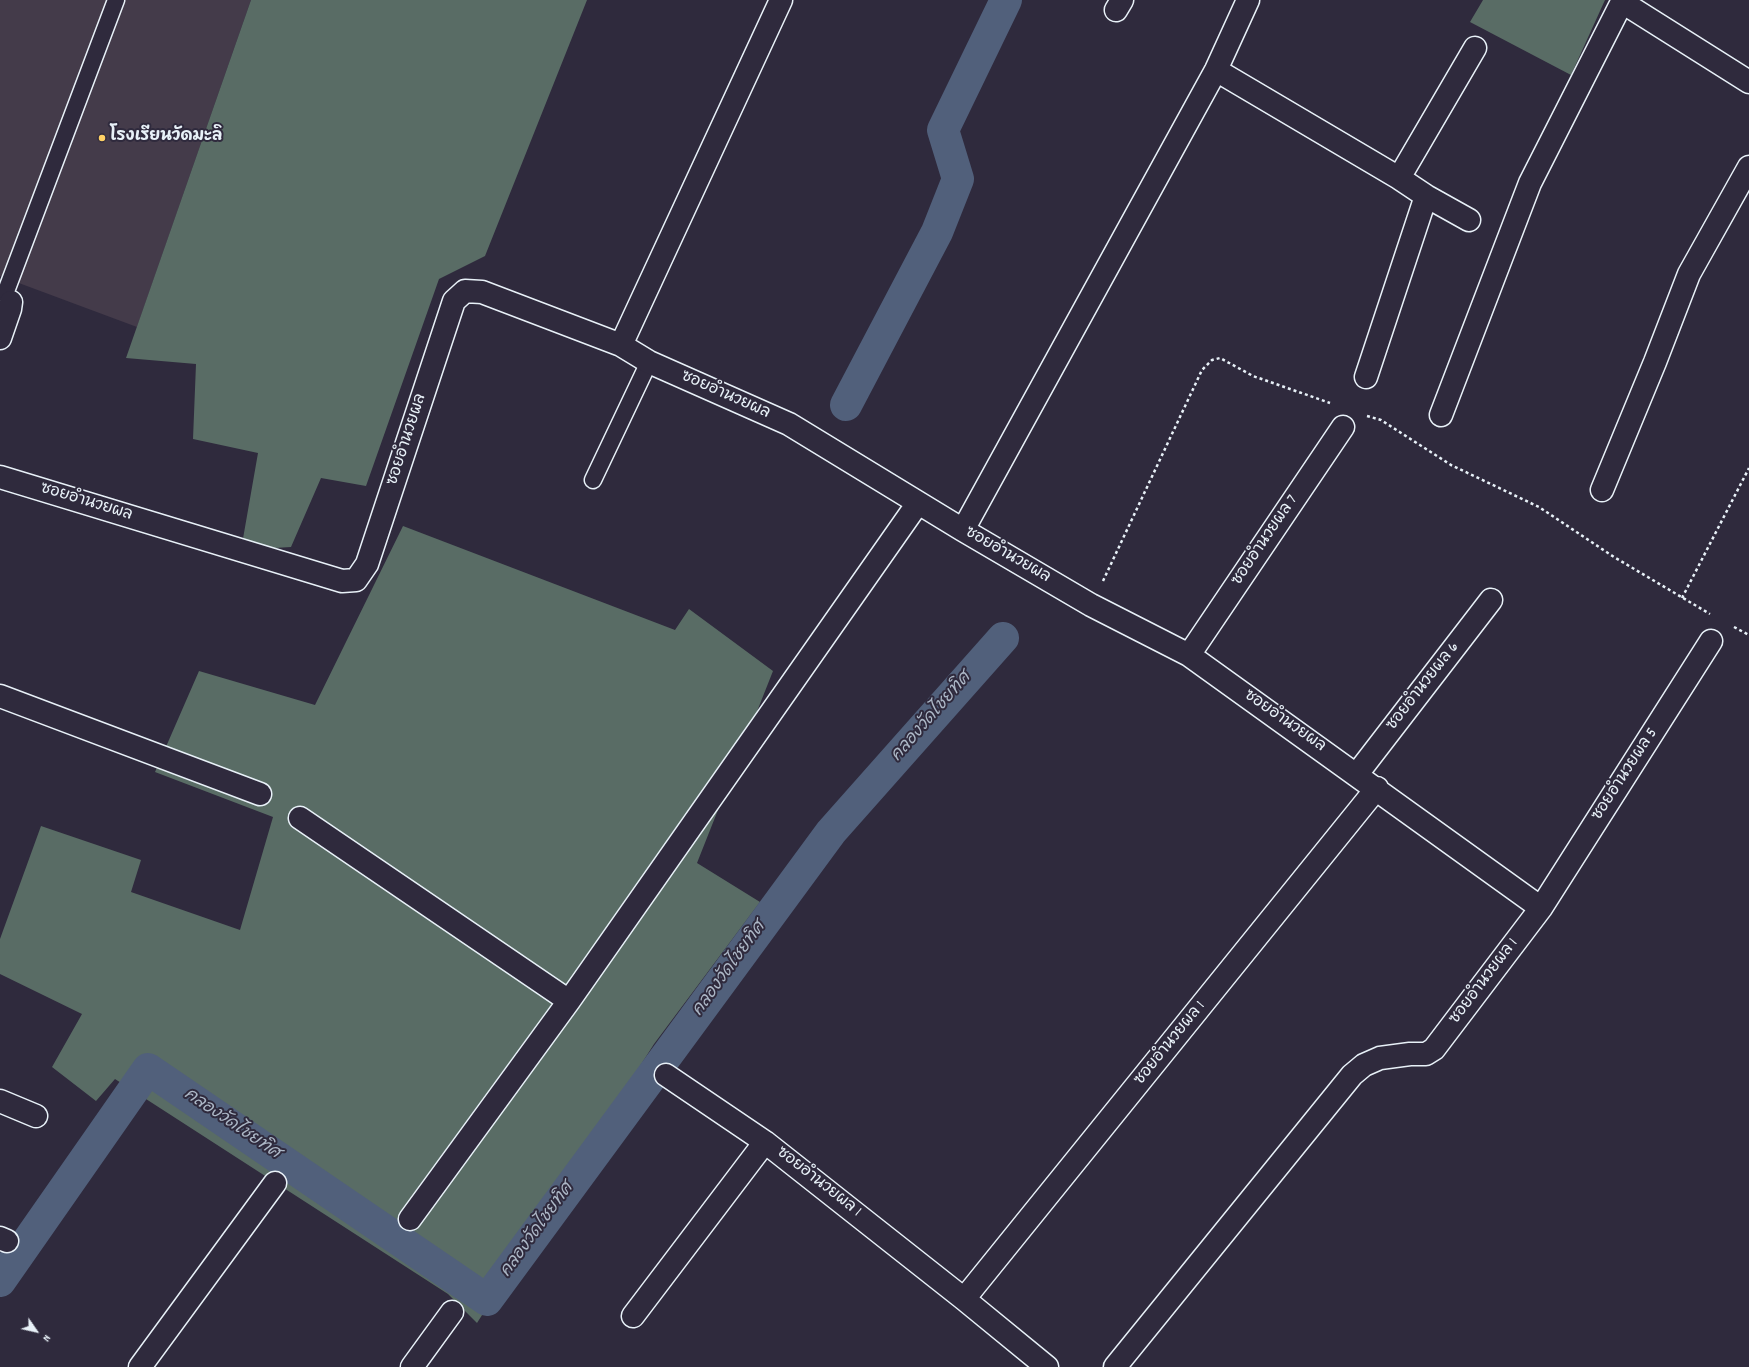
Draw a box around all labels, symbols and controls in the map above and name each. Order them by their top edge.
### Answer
place label: โรงเรียนวัดมะลิ [110,128,222,148]
marker: โรงเรียนวัดมะลิ [97,133,107,143]
street label: ซอยอำนวยผล [678,368,772,424]
street label: ซอยอำนวยผล [384,392,432,488]
street label: ซอยอำนวยผล [38,480,134,526]
street label: ซอยอำนวยผล 7 [1229,492,1303,590]
street label: ซอยอำนวยผล [961,524,1053,588]
street label: ซอยอำนวยผล 6 [1384,639,1464,735]
water label: คลองวัดไชยทิศ [888,669,976,767]
street label: ซอยอำนวยผล [1239,687,1329,757]
street label: ซอยอำนวยผล 5 [1589,725,1663,825]
water label: คลองวัดไชยทิศ [689,919,771,1021]
street label: ซอยอำนวยผล 1 [1446,935,1524,1029]
street label: ซอยอำนวยผล 1 [1131,998,1211,1090]
water label: คลองวัดไชยทิศ [179,1085,283,1165]
street label: ซอยอำนวยผล 1 [772,1144,864,1222]
water label: คลองวัดไชยทิศ [497,1180,579,1282]
north arrow [16,1311,56,1351]
text: N [38,1331,54,1344]

